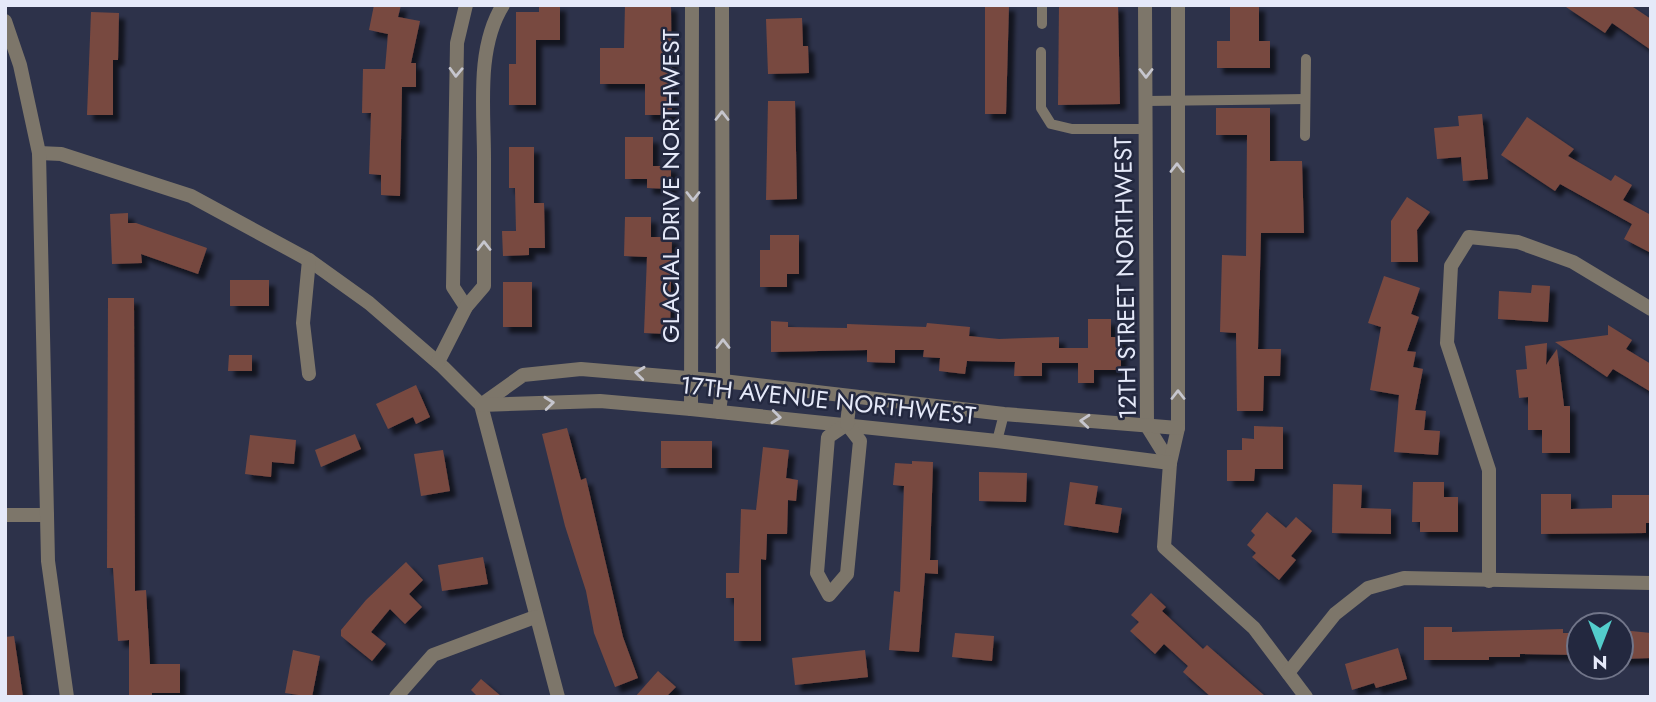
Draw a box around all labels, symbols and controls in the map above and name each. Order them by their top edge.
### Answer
street label: GLACIAL DRIVE NORTHWEST [653,29,688,343]
one-way arrow [449,67,464,78]
one-way arrow [1138,69,1154,79]
one-way arrow [714,111,730,121]
street label: 12TH STREET NORTHWEST [1105,136,1145,420]
one-way arrow [1169,162,1185,173]
one-way arrow [685,191,701,202]
one-way arrow [476,240,492,250]
one-way arrow [715,338,731,349]
one-way arrow [634,365,646,380]
street label: 17TH AVENUE NORTHWEST [678,367,978,433]
one-way arrow [1170,390,1186,400]
one-way arrow [543,395,555,410]
one-way arrow [771,409,782,424]
one-way arrow [1080,414,1091,429]
north arrow [1565,611,1635,681]
text: N [1592,649,1608,676]

